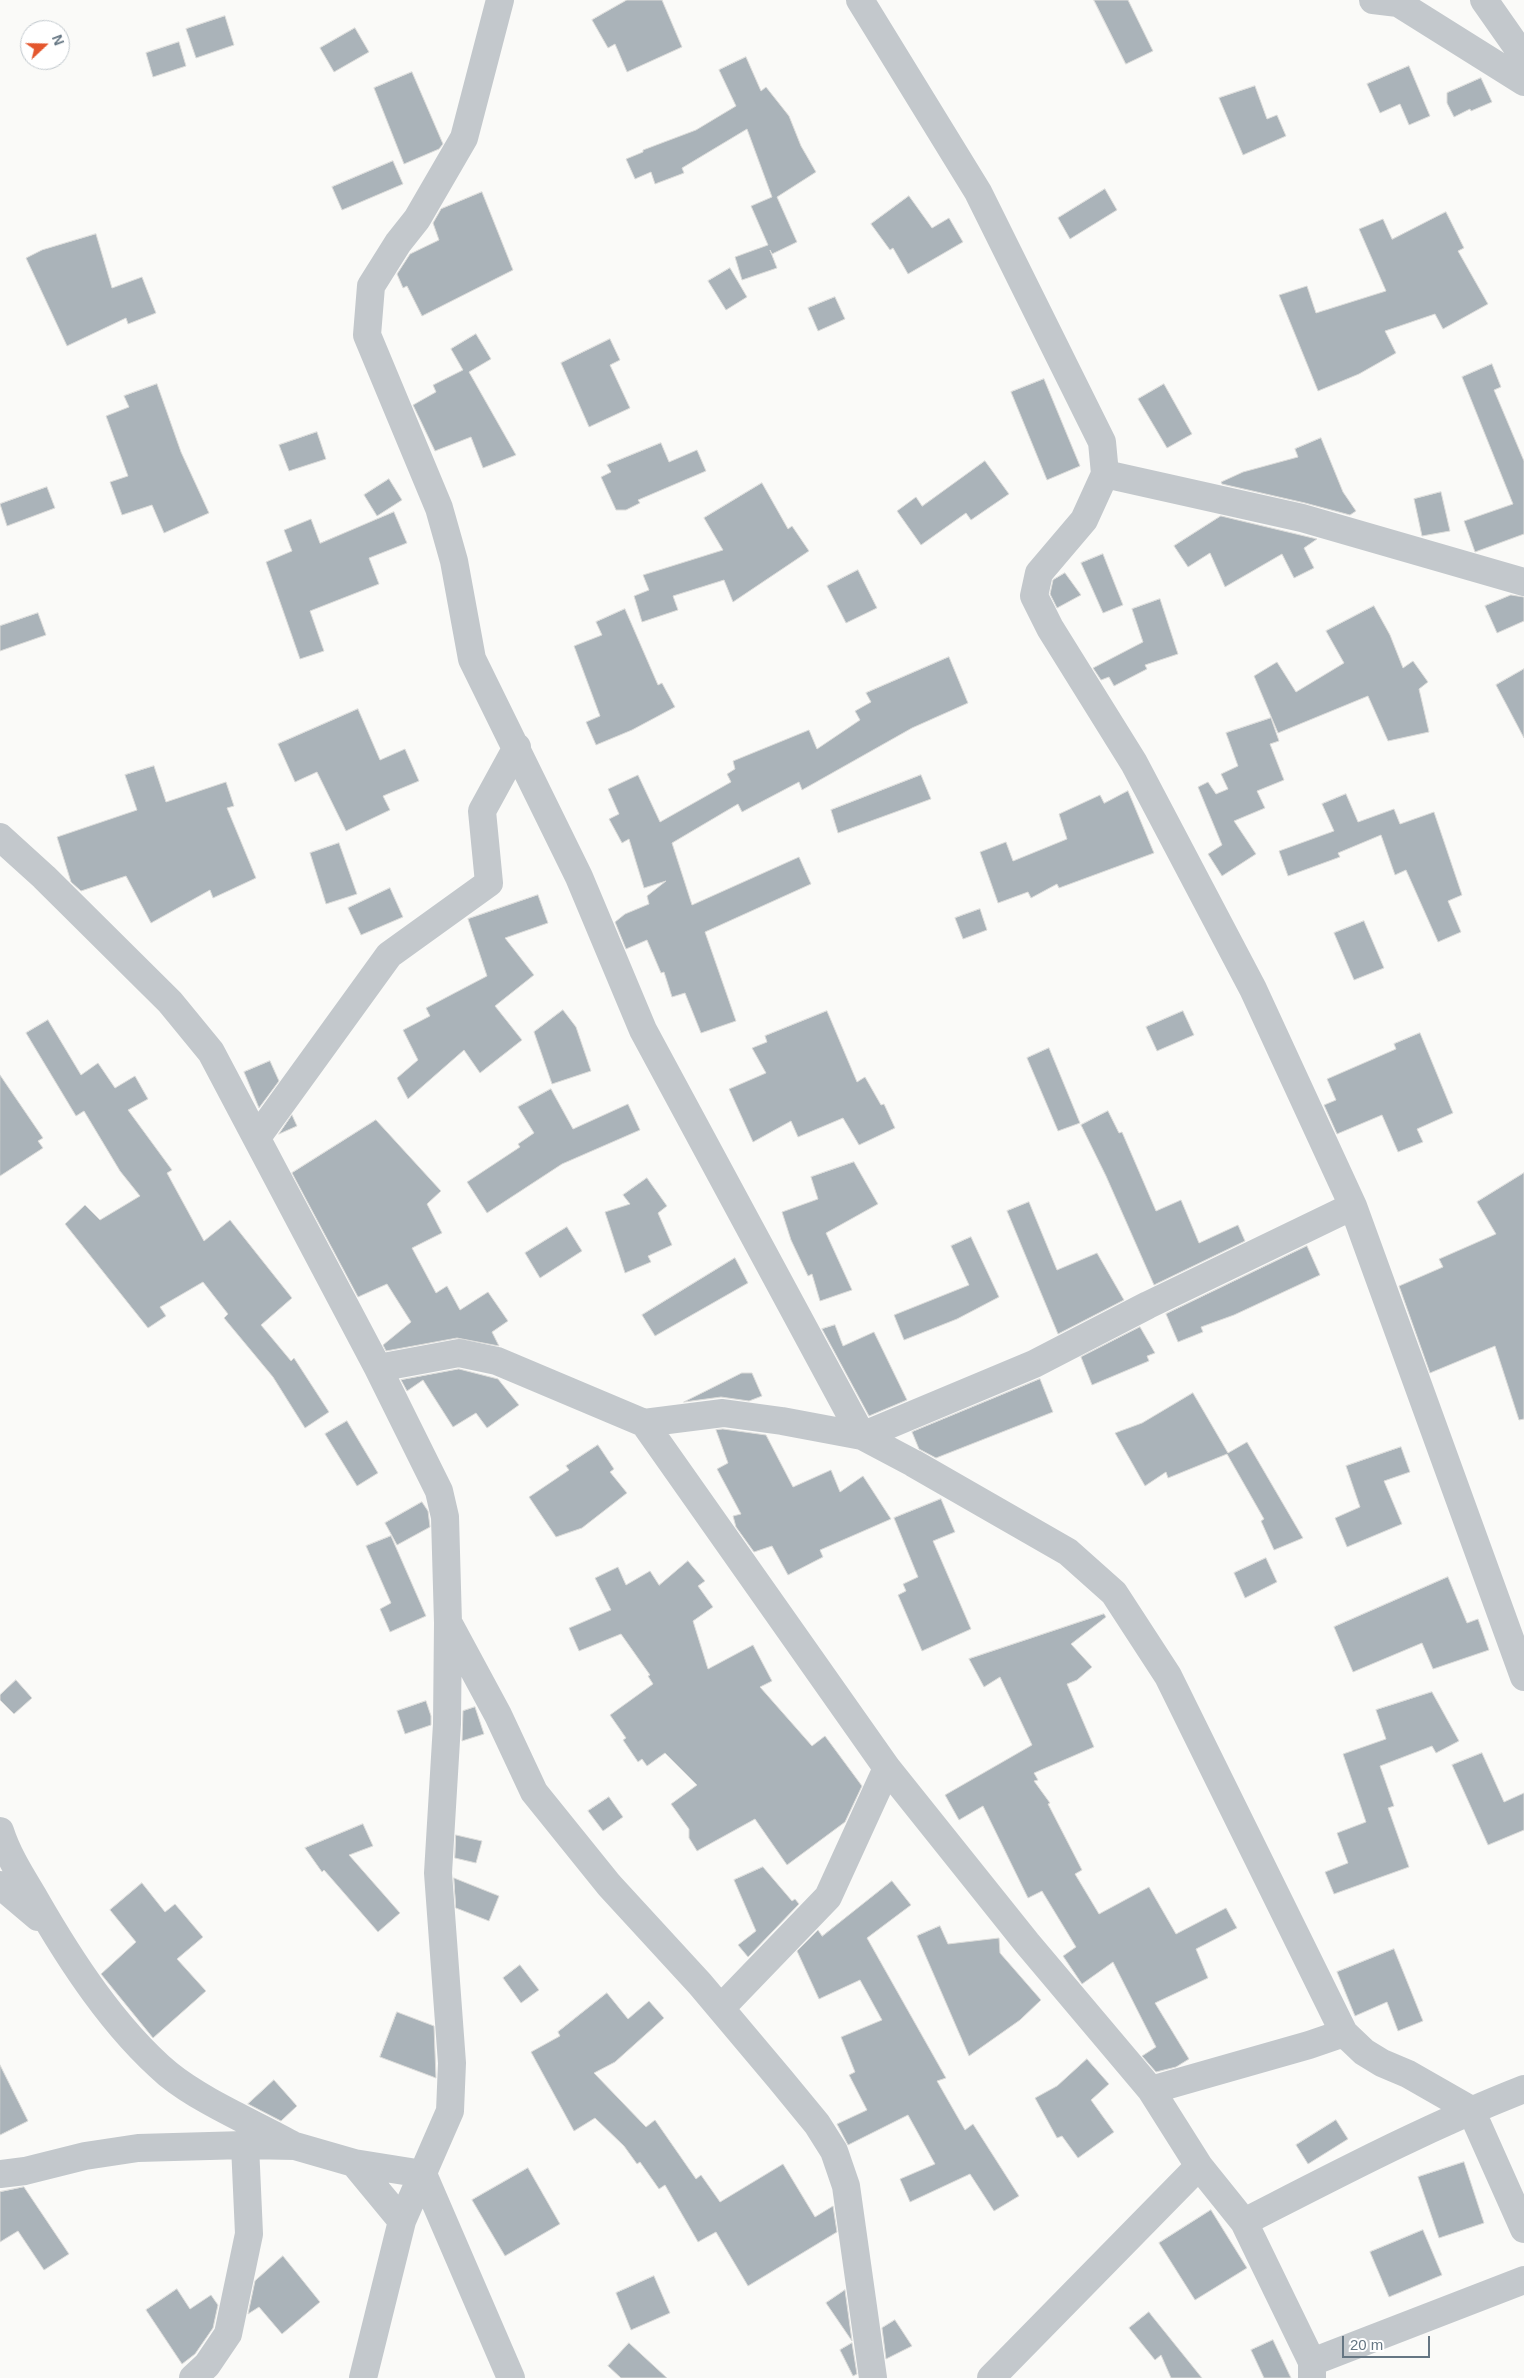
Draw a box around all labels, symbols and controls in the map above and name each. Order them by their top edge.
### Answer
north arrow [20,20,70,70]
text: N [49,32,67,48]
scale bar [1344,2326,1432,2358]
text: 20 m [1350,2336,1383,2353]

